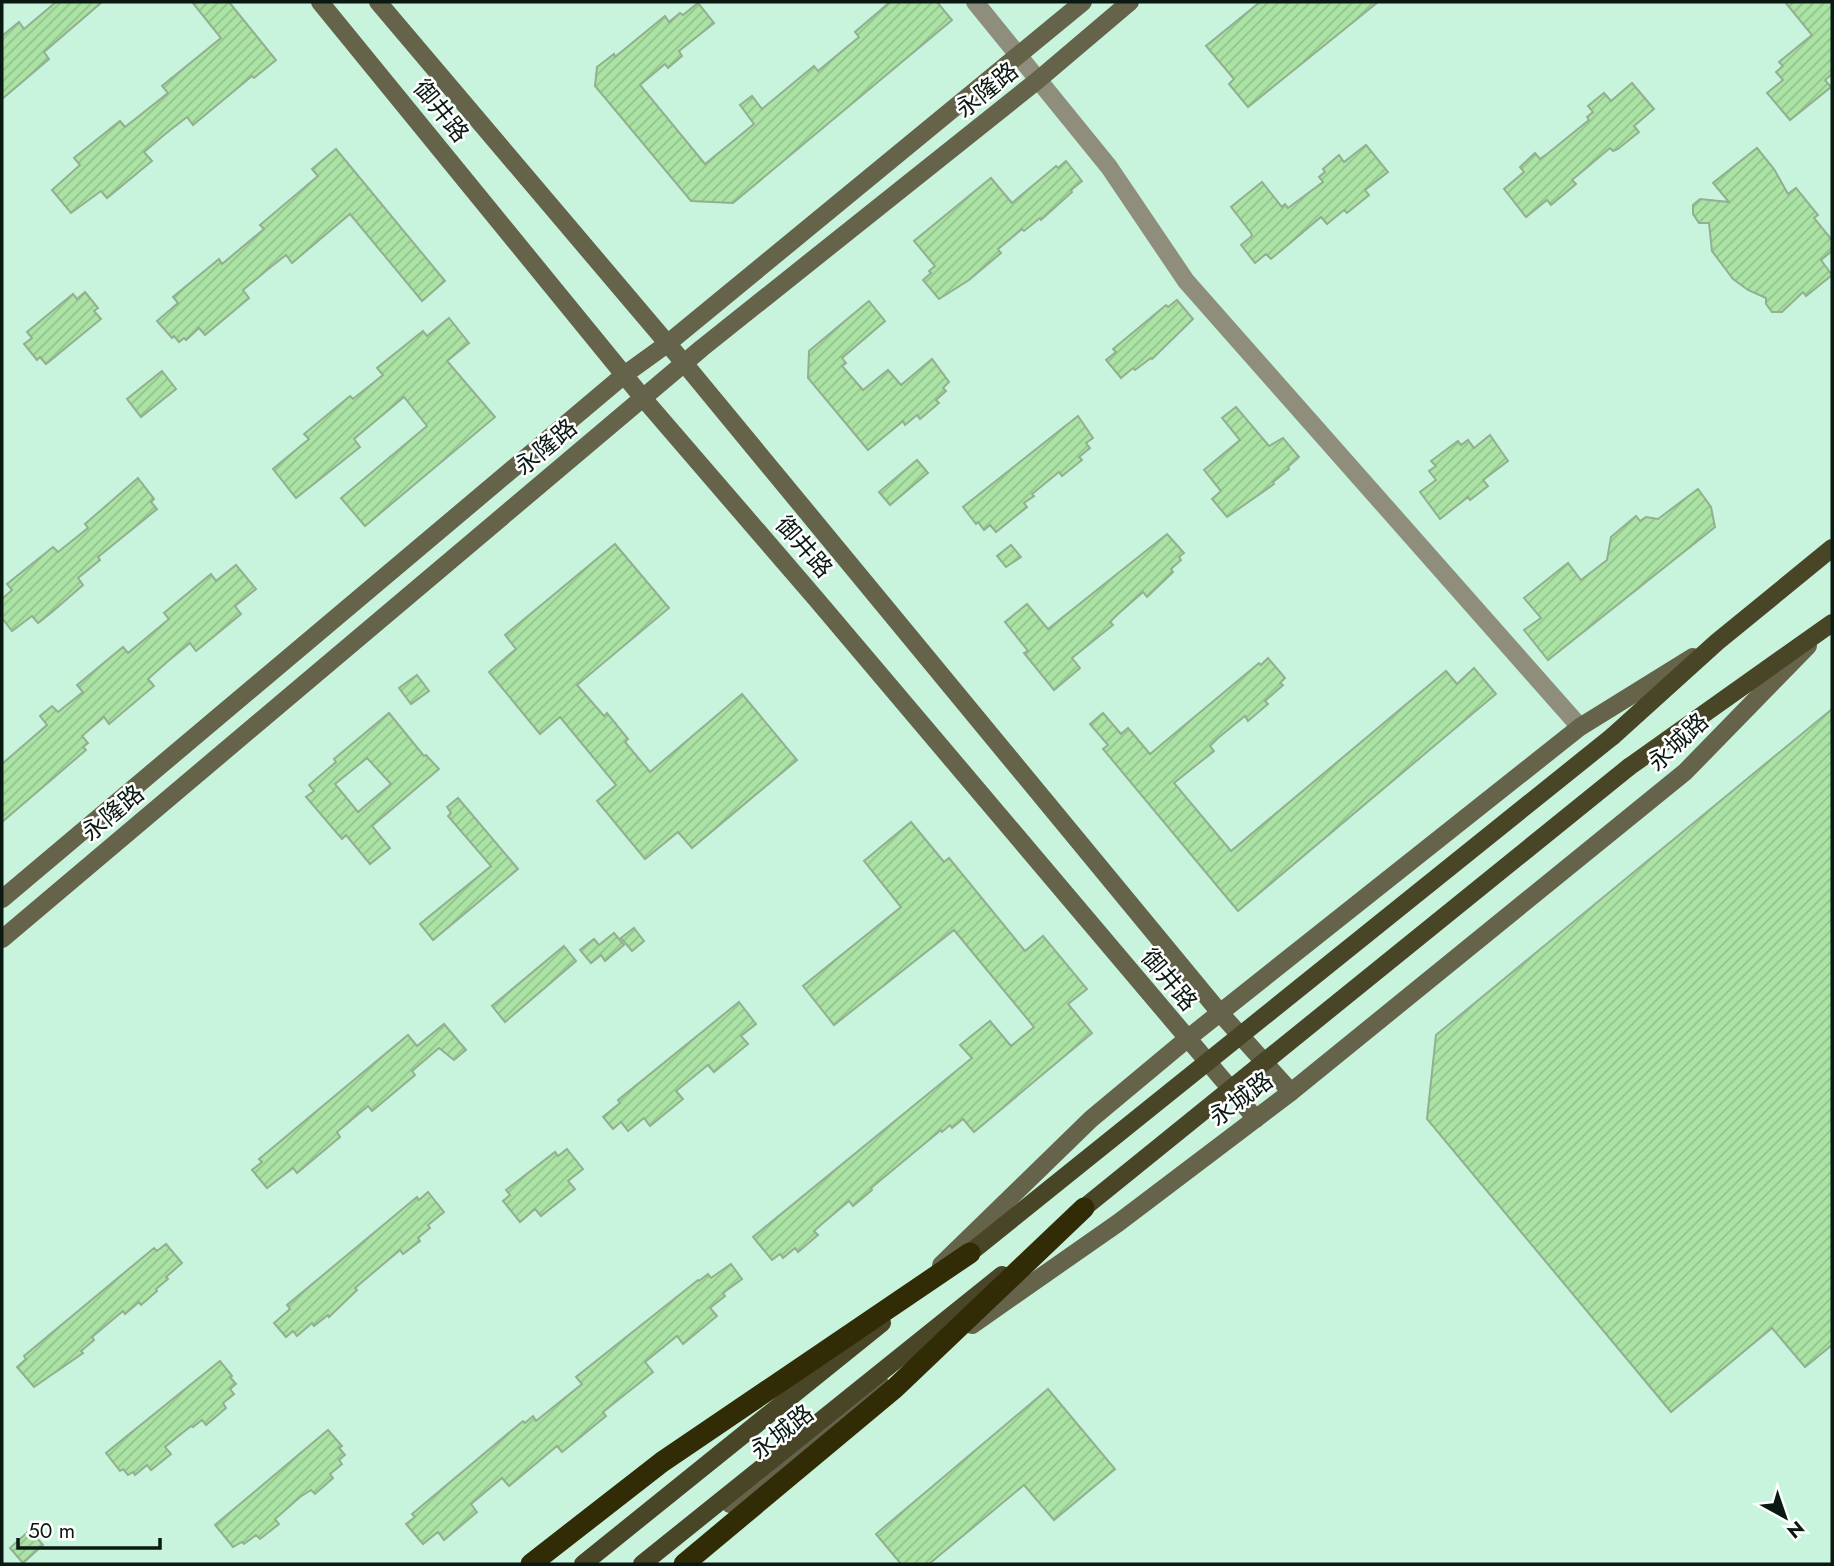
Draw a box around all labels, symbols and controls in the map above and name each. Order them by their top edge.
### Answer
street label: 永隆路 [948,53,1026,126]
street label: 御井路 [405,72,478,150]
street label: 永隆路 [507,410,585,483]
street label: 御井路 [768,508,841,585]
street label: 永城路 [1639,704,1716,779]
street label: 永隆路 [74,776,152,849]
street label: 御井路 [1133,941,1206,1019]
street label: 永城路 [1201,1063,1280,1134]
street label: 永城路 [743,1396,821,1468]
north arrow [1750,1482,1820,1552]
scale bar [18,1506,159,1550]
text: N [1781,1514,1810,1545]
text: 50 m [28,1516,75,1546]

